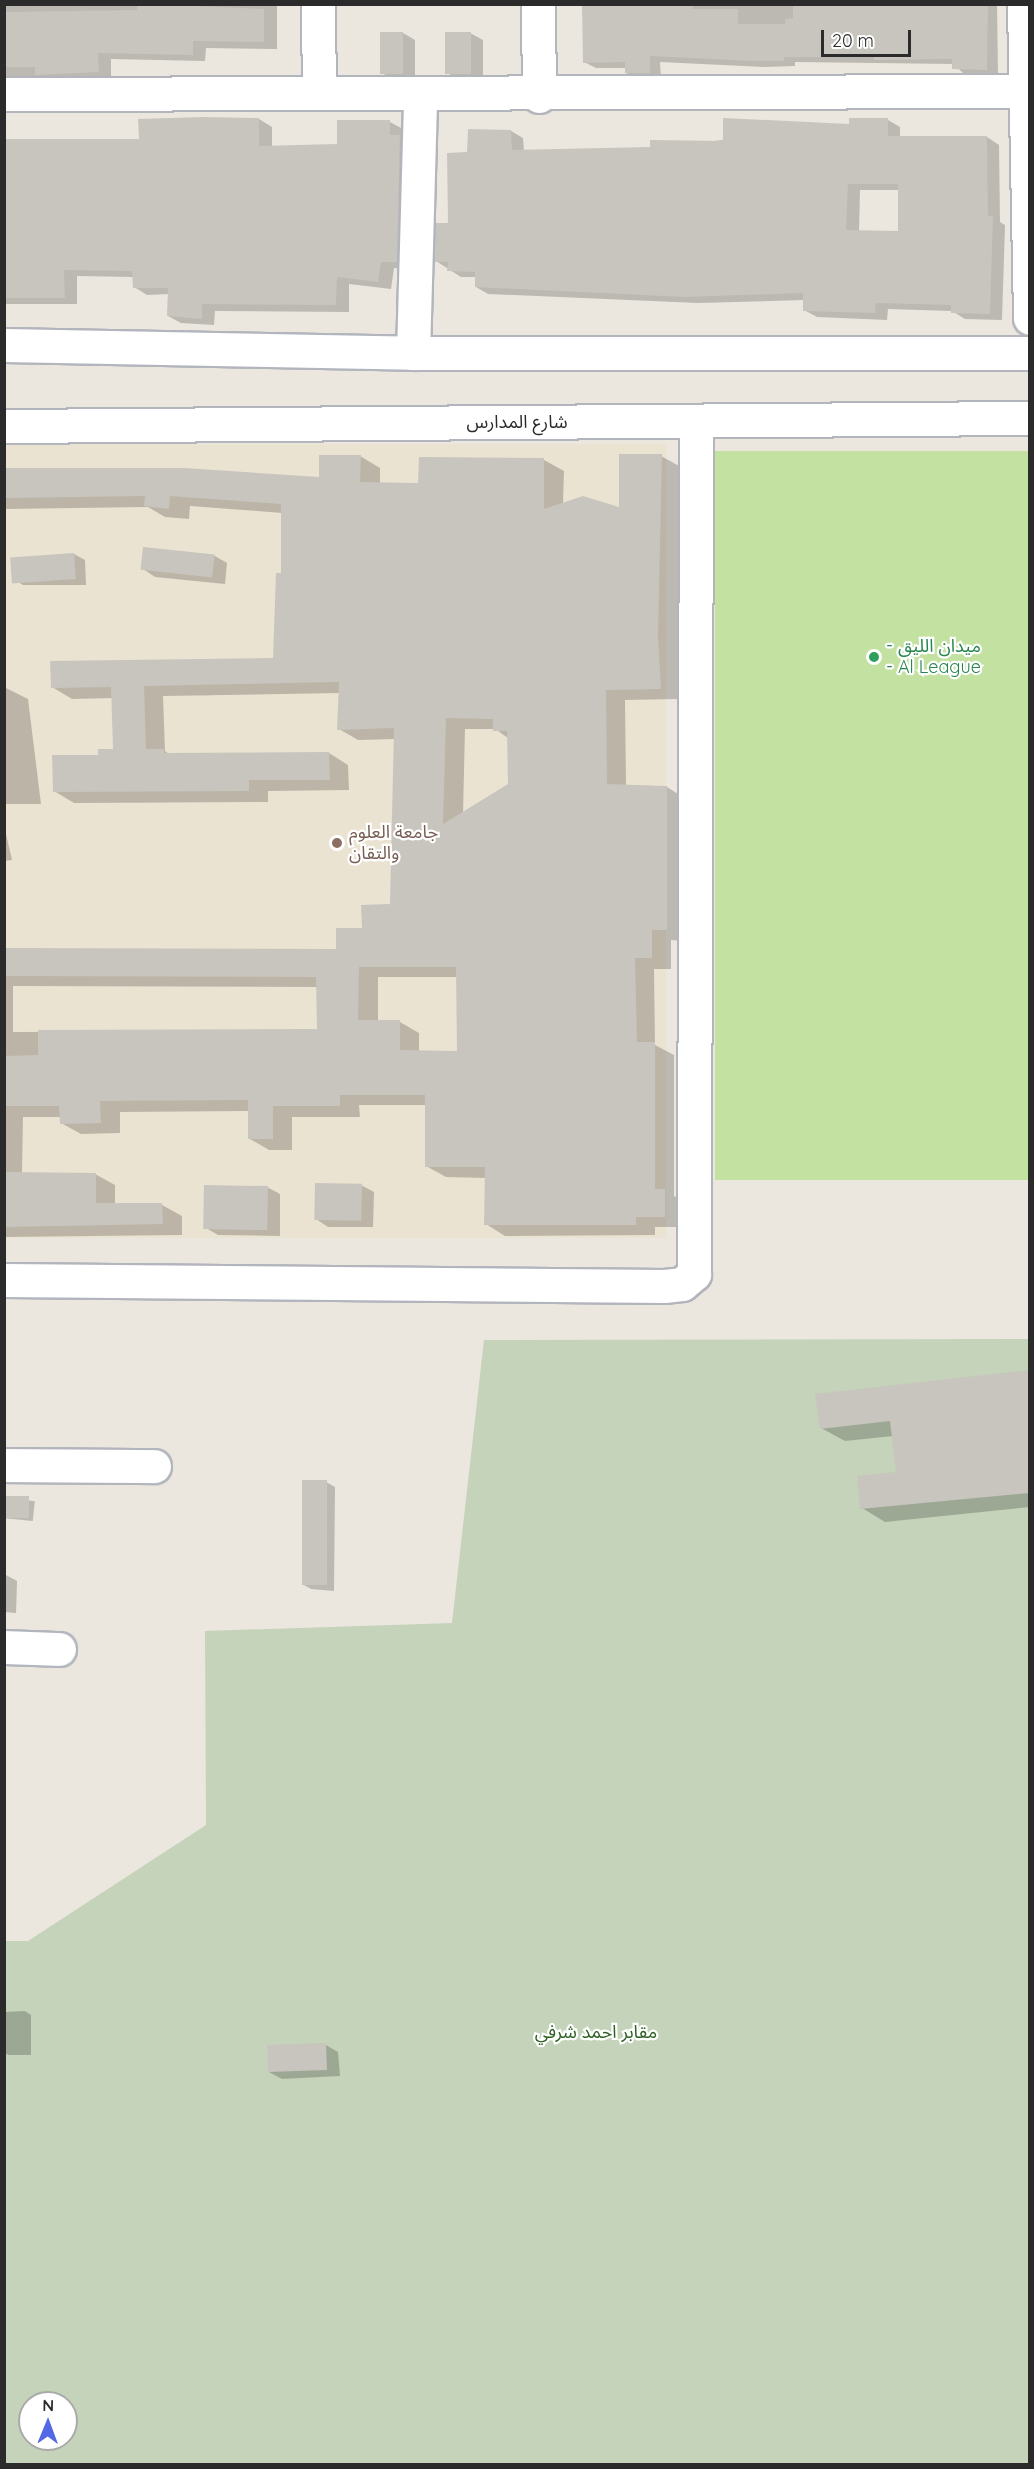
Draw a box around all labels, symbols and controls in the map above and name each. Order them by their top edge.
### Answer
scale bar [824,18,914,56]
text: 20 m [832,29,874,52]
street label: شارع المدارس [466,411,568,433]
place label: - ميدان الليق - Al League [886,636,981,678]
marker: - ميدان الليق - Al League [867,650,881,664]
place label: جامعة العلوم والتقان [349,822,438,864]
marker: جامعة العلوم والتقان [330,836,344,850]
park label: مقابر احمد شرفي [535,2021,657,2043]
north arrow [18,2391,78,2451]
text: N [42,2395,54,2415]

